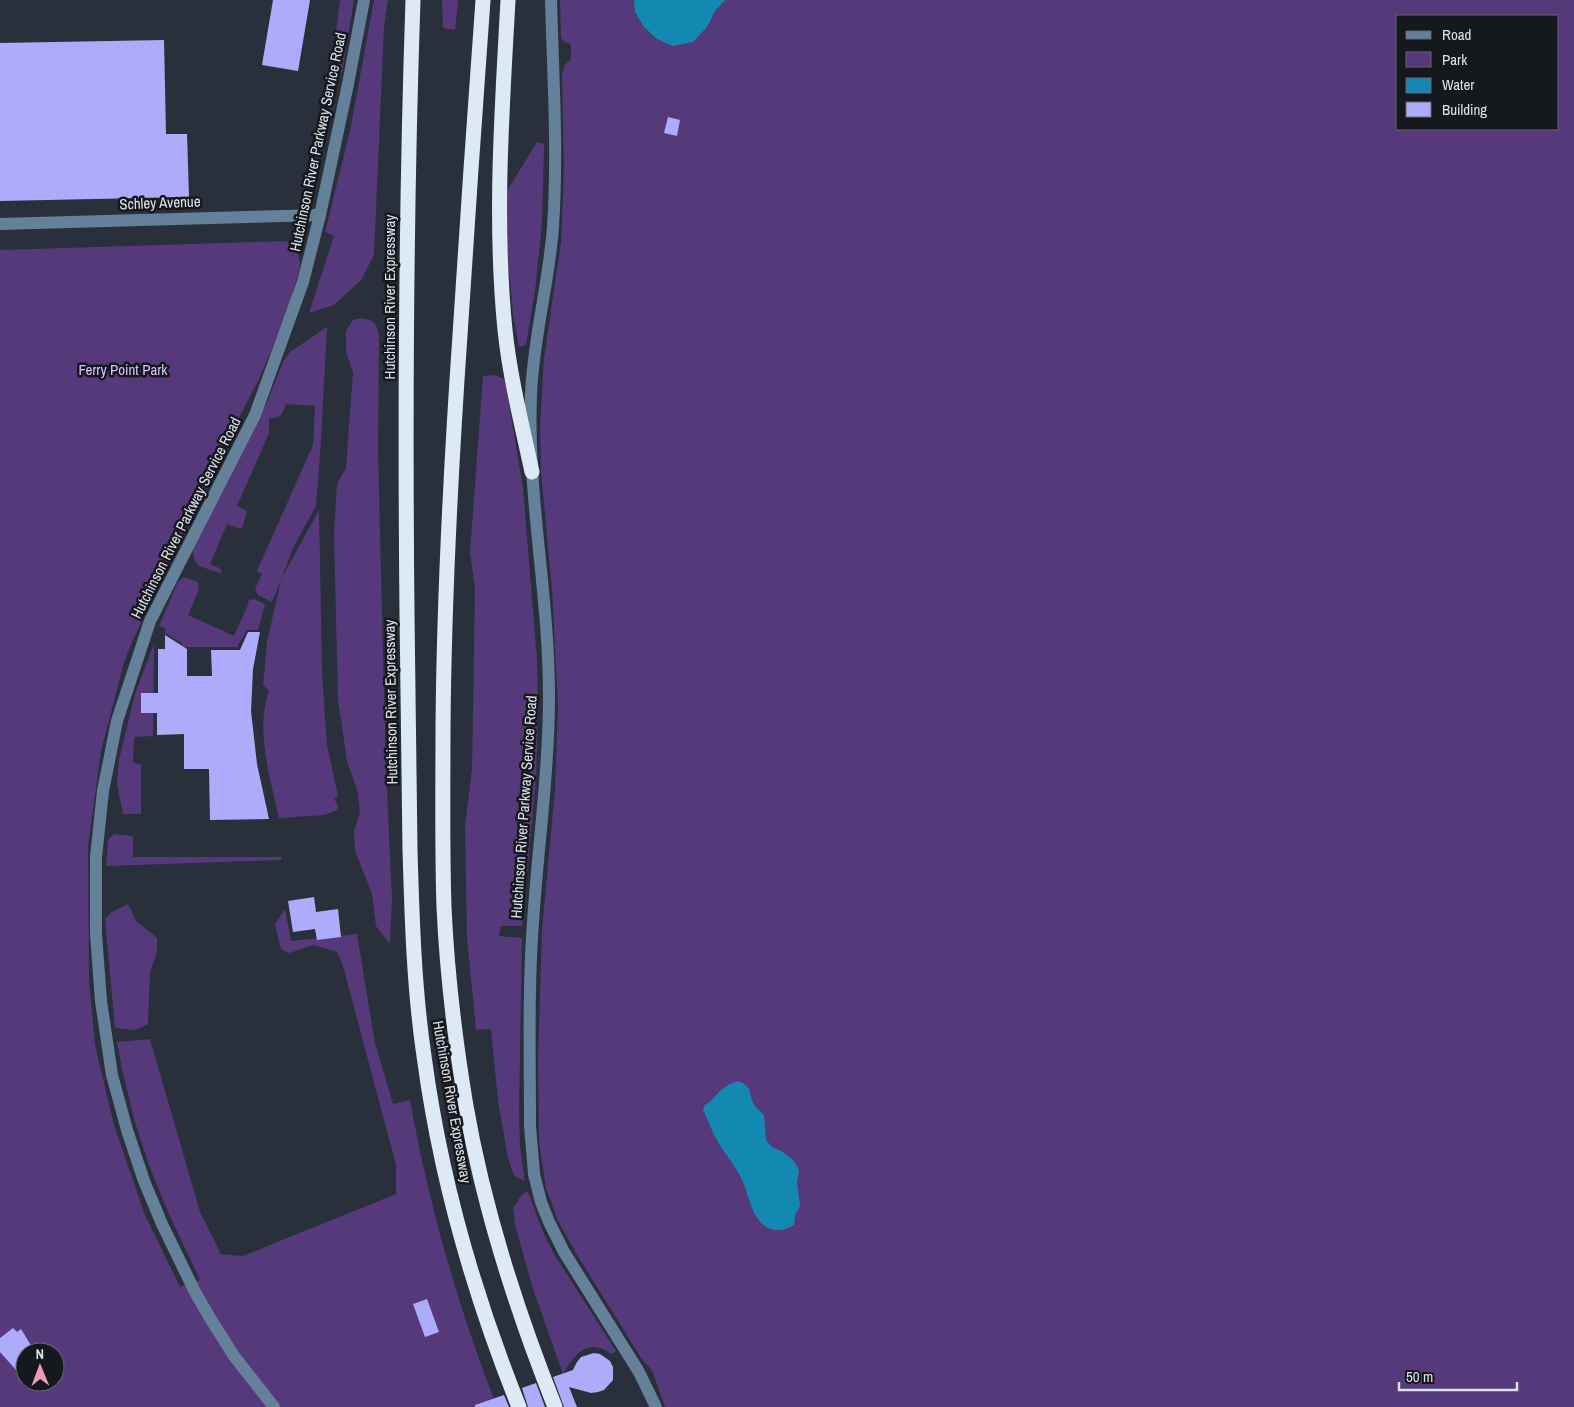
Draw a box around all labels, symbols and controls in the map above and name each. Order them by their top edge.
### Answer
legend [1396,15,1559,130]
text: Road [1442,24,1471,45]
street label: Hutchinson River Parkway Service Road [284,30,351,253]
text: Park [1442,49,1468,70]
text: Water [1442,74,1474,95]
text: Building [1442,99,1487,120]
street label: Schley Avenue [119,191,201,214]
street label: Hutchinson River Expressway [379,214,400,379]
park label: Ferry Point Park [79,359,168,380]
street label: Hutchinson River Parkway Service Road [125,413,246,622]
street label: Hutchinson River Expressway [379,619,402,785]
street label: Hutchinson River Parkway Service Road [505,695,542,919]
street label: Hutchinson River Expressway [428,1019,477,1186]
north arrow [15,1342,65,1392]
text: N [35,1345,44,1363]
scale bar [1399,1360,1516,1392]
text: 50 m [1406,1366,1433,1387]

